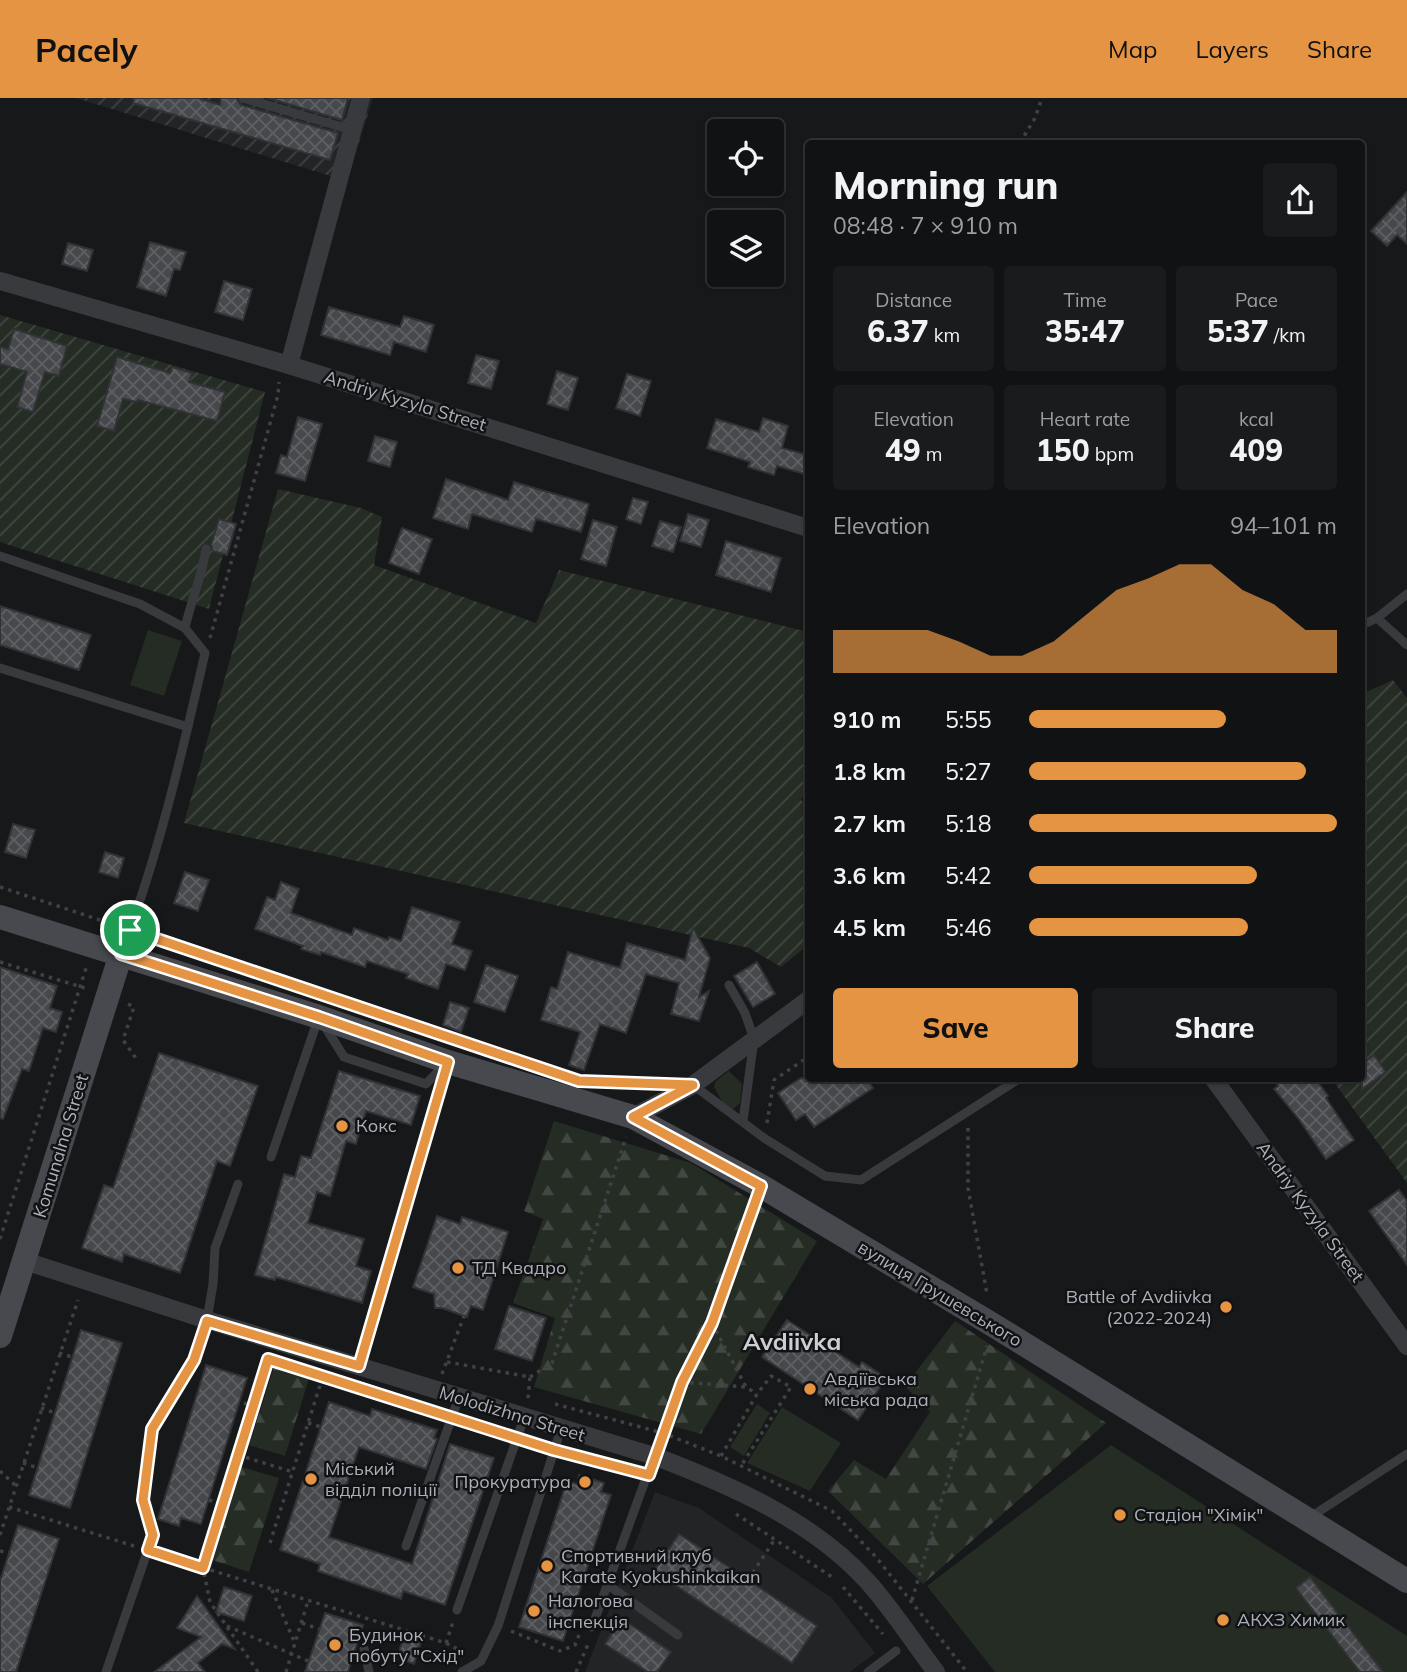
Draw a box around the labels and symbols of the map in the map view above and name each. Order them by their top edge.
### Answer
street label: Andriy Kyzyla Street [321,365,489,436]
pin [100,900,160,960]
street label: Komunalna Street [28,1071,93,1221]
place label: Кокс [356,1114,397,1137]
marker: Кокс [334,1118,350,1134]
street label: Andriy Kyzyla Street [1252,1137,1369,1287]
street label: вулиця Грушевського [854,1235,1027,1352]
place label: ТД Квадро [472,1256,566,1279]
marker: ТД Квадро [450,1260,466,1276]
place label: Battle of Avdiivka (2022-2024) [1066,1285,1212,1329]
marker: Battle of Avdiivka (2022-2024) [1218,1299,1234,1315]
district label: Avdiivka [743,1326,841,1356]
place label: Авдіївська міська рада [824,1367,929,1411]
street label: Molodizhna Street [437,1380,588,1447]
marker: Авдіївська міська рада [802,1381,818,1397]
place label: Міський відділ поліції [325,1457,438,1501]
place label: Прокуратура [454,1470,571,1493]
marker: Міський відділ поліції [303,1471,319,1487]
marker: Прокуратура [577,1474,593,1490]
place label: Стадіон "Хімік" [1134,1503,1263,1526]
marker: Стадіон "Хімік" [1112,1507,1128,1523]
place label: Спортивний клуб Karate Kyokushinkaikan [561,1544,761,1588]
marker: Спортивний клуб Karate Kyokushinkaikan [539,1558,555,1574]
place label: Налогова інспекція [548,1589,633,1633]
marker: Налогова інспекція [526,1603,542,1619]
place label: АКХЗ Химик [1237,1608,1345,1631]
marker: АКХЗ Химик [1215,1612,1231,1628]
place label: Будинок побуту "Схід" [349,1623,464,1667]
marker: Будинок побуту "Схід" [327,1637,343,1653]

